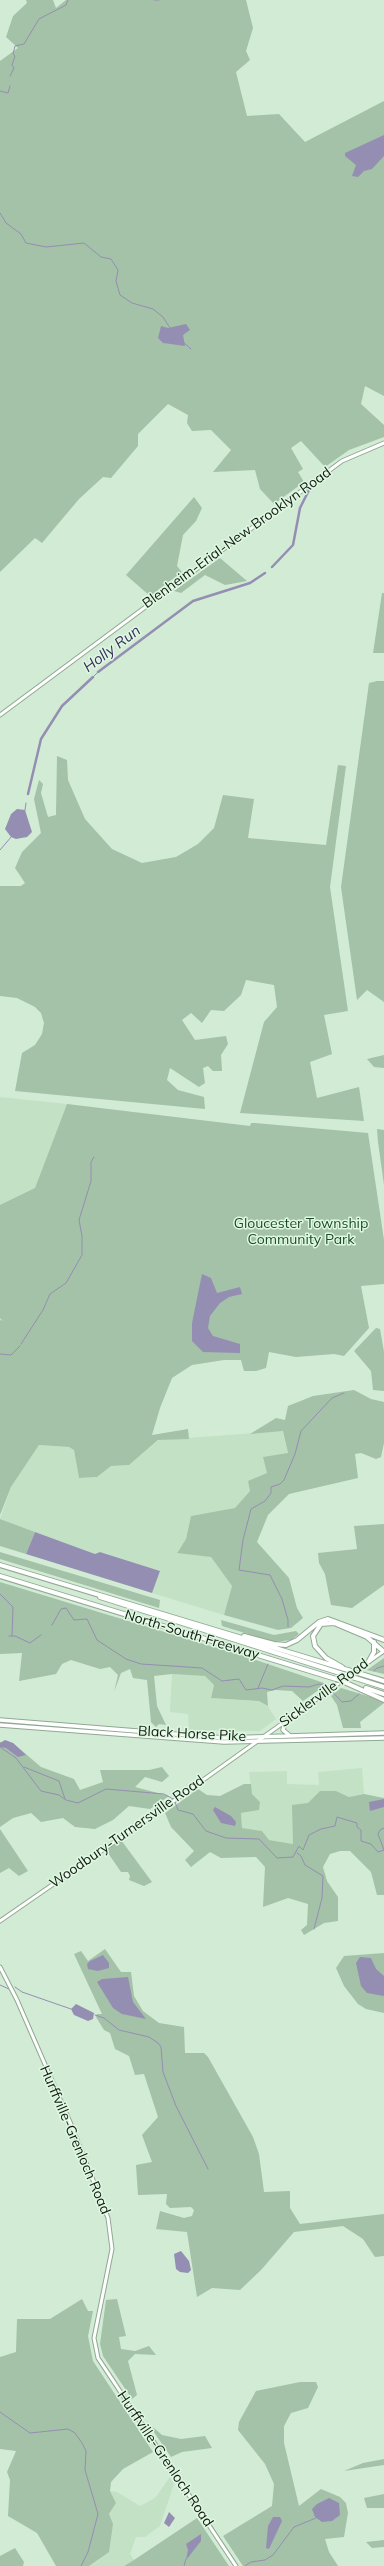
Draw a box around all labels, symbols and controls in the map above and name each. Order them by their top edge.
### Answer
street label: Blenheim-Erial-New Brooklyn Road [139,464,335,612]
water label: Holly Run [80,622,144,676]
park label: Gloucester Township Community Park [234,1216,368,1248]
street label: North-South Freeway [123,1607,261,1663]
street label: Sicklerville Road [276,1655,372,1731]
street label: Black Horse Pike [138,1723,246,1745]
street label: Woodbury-Turnersville Road [46,1772,208,1892]
street label: Hurffville-Grenloch Road [36,2063,114,2217]
street label: Hurffville-Grenloch Road [113,2388,217,2530]

